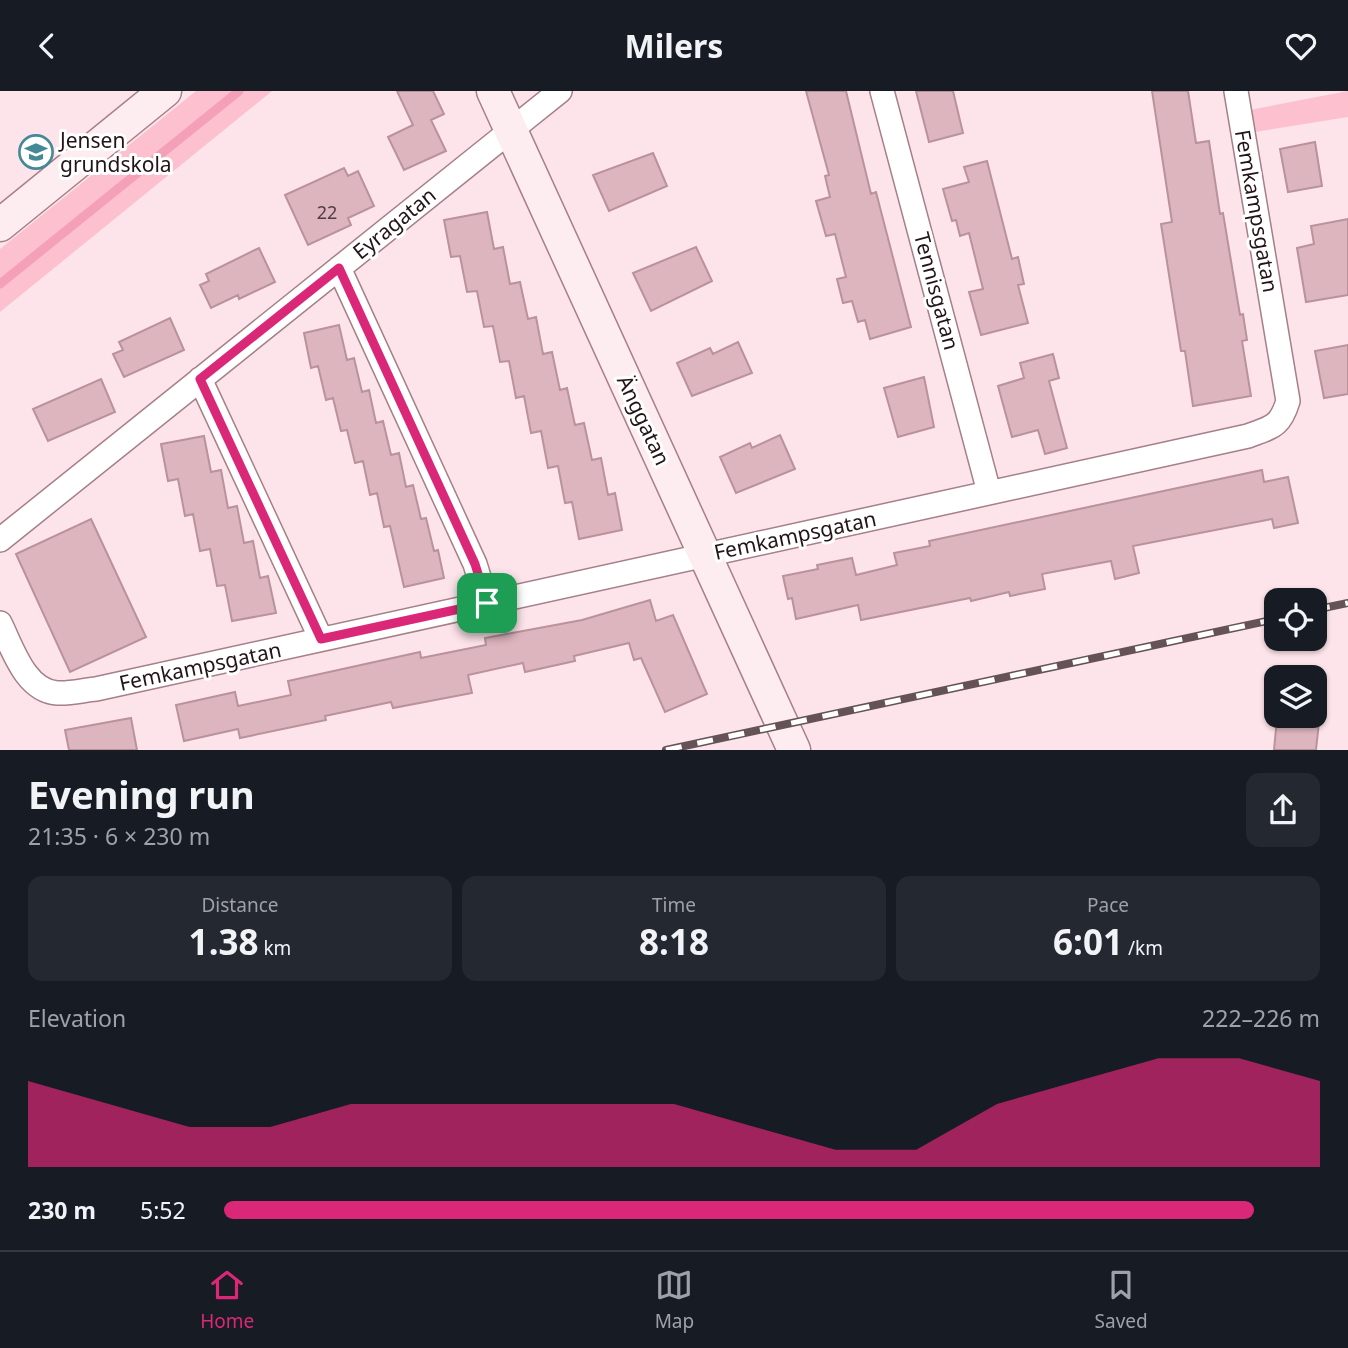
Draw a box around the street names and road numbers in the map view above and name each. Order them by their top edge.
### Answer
street label: Femkampsgatan [1229,127,1285,295]
street label: Eyragatan [347,181,441,265]
street label: Tennisgatan [908,229,966,353]
street label: Änggatan [611,370,677,470]
street label: Femkampsgatan [711,504,879,566]
street label: Femkampsgatan [116,635,284,697]

